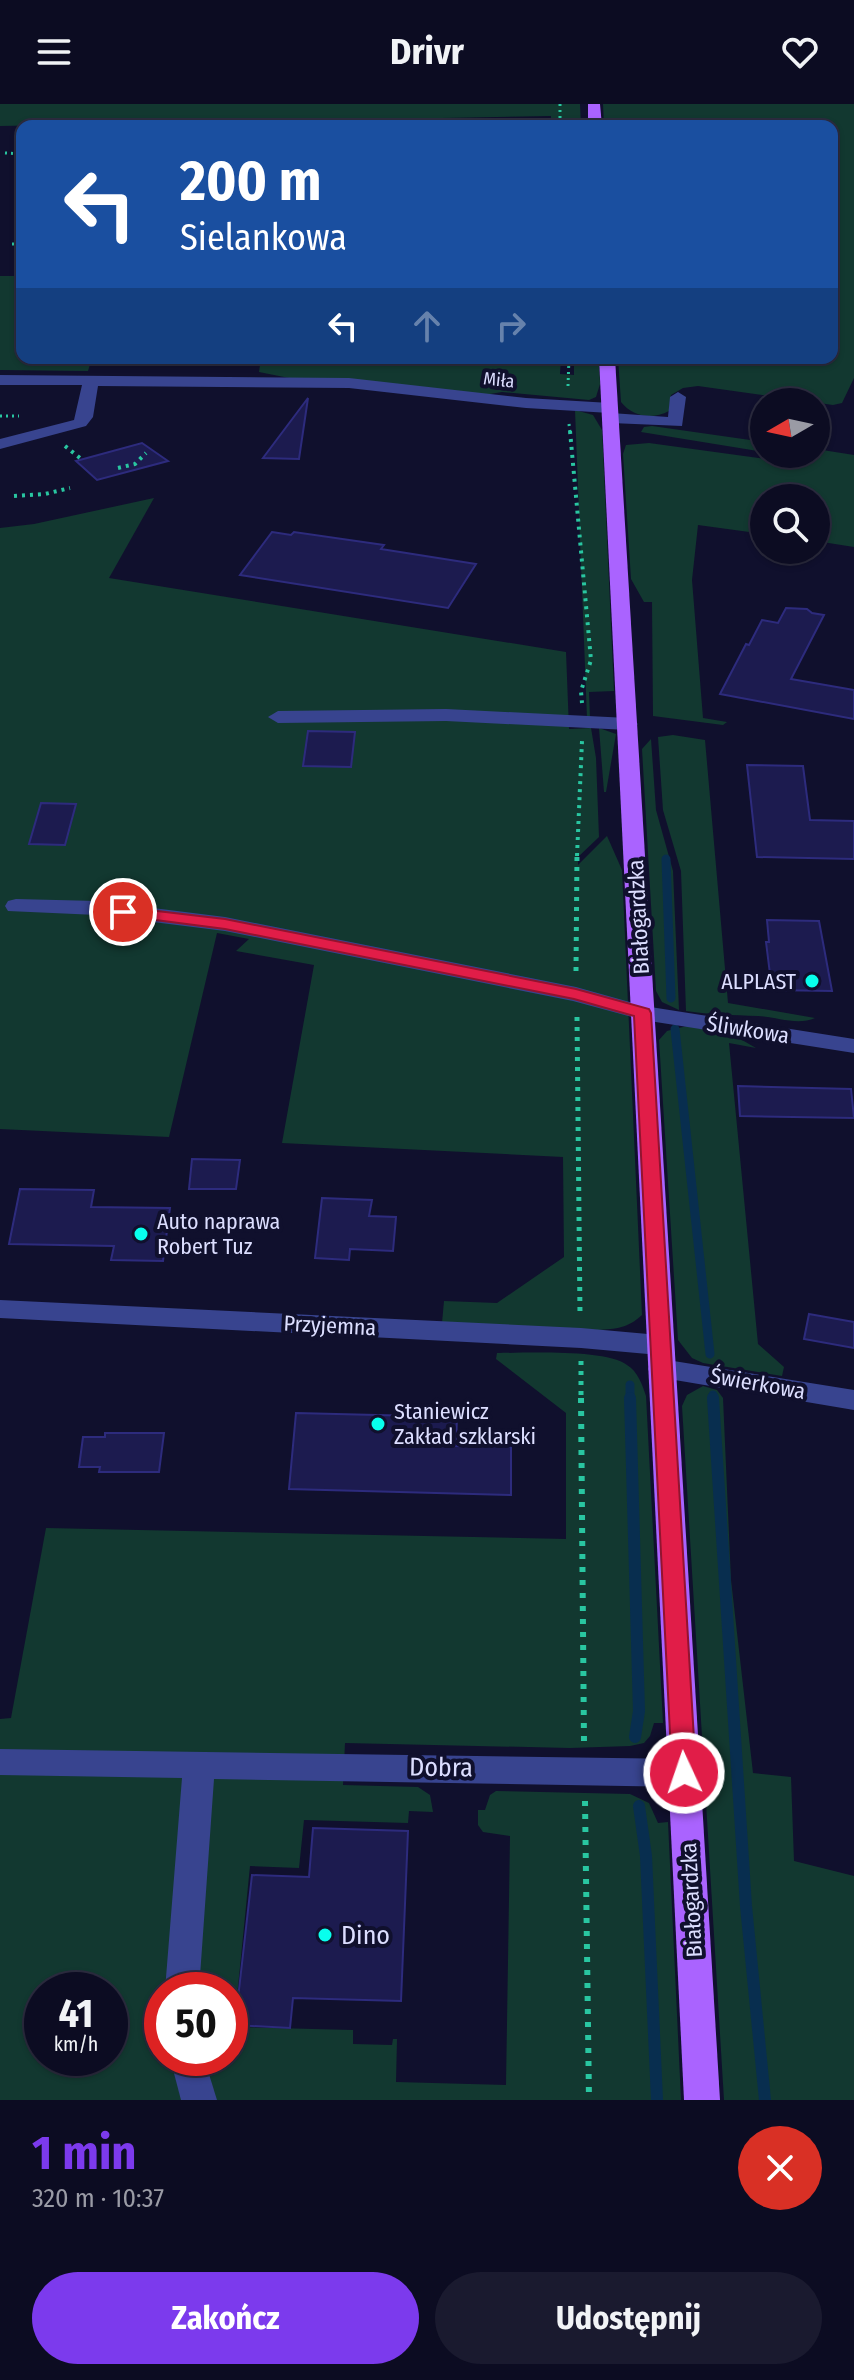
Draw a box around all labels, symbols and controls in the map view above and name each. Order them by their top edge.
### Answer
icon: menu [32,30,76,74]
text: Drivr [390,30,464,74]
icon: heart [778,30,822,74]
text: 200 m [180,148,321,215]
icon: left [48,152,152,256]
text: Sielankowa [180,216,347,260]
icon: left [321,304,365,348]
icon: ahead [405,304,449,348]
icon: right [489,304,533,348]
street label: Miła [482,367,516,393]
north arrow [750,388,830,468]
map controls [750,388,830,564]
button: search [750,484,830,564]
street label: Białogardzka [622,859,655,975]
pin [89,878,157,946]
icon: arrive [101,890,145,934]
place label: ALPLAST [721,968,797,995]
marker: ALPLAST [803,972,821,990]
street label: Śliwkowa [705,1010,791,1049]
place label: Auto naprawa Robert Tuz [157,1208,280,1260]
marker: Auto naprawa Robert Tuz [132,1225,150,1243]
street label: Przyjemna [283,1310,377,1341]
street label: Świerkowa [708,1362,808,1405]
place label: Staniewicz Zakład szklarski [394,1398,536,1450]
marker: Staniewicz Zakład szklarski [369,1415,387,1433]
position arrow [642,1731,726,1815]
street label: Dobra [409,1751,473,1784]
street label: Białogardzka [675,1842,708,1958]
place label: Dino [341,1920,390,1951]
marker: Dino [316,1926,334,1944]
speed limit sign: 50 [144,1972,248,2076]
text: 41 [59,1990,93,2038]
text: km/h [54,2032,98,2056]
text: 1 min [32,2124,137,2182]
button: close [738,2126,822,2210]
text: 320 m · 10:37 [32,2183,164,2214]
button: Zakończ [32,2272,419,2364]
button: Udostępnij [435,2272,822,2364]

